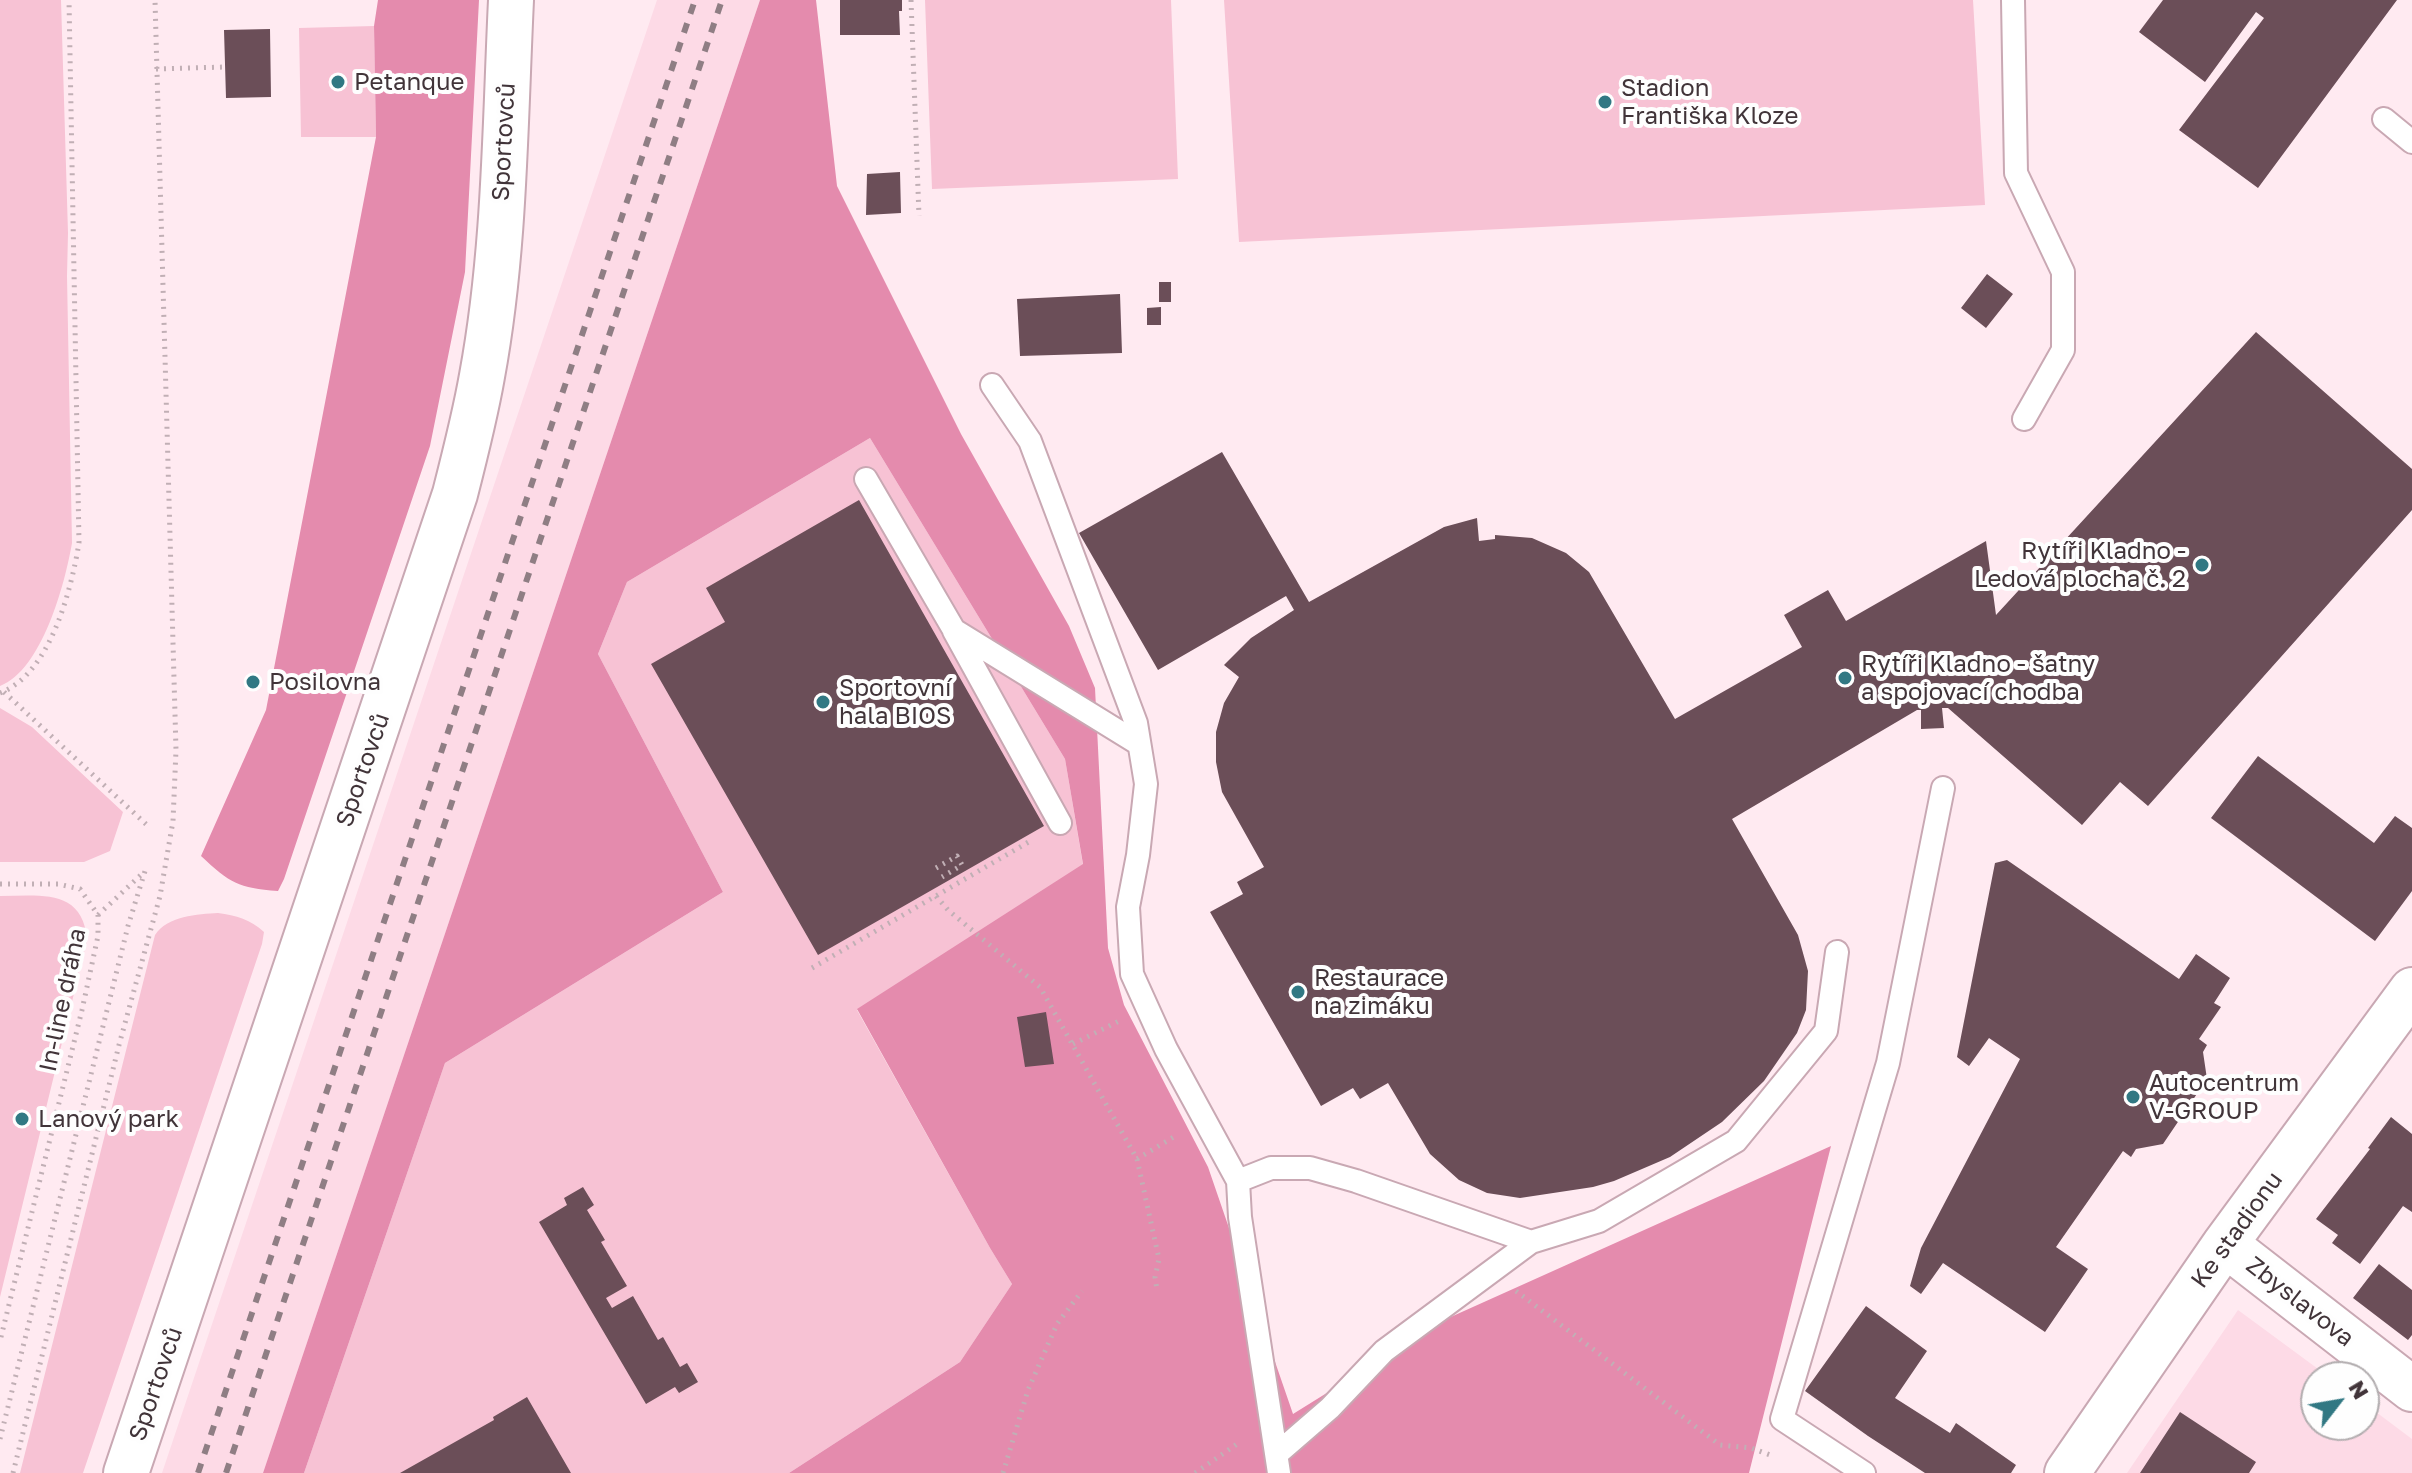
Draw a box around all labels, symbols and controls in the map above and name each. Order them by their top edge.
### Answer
place label: Petanque [354,68,465,96]
marker: Petanque [329,73,347,91]
place label: Stadion Františka Kloze [1621,74,1798,130]
street label: Sportovců [487,82,521,202]
marker: Stadion Františka Kloze [1596,93,1614,111]
place label: Rytíři Kladno - Ledová plocha č. 2 [1974,537,2186,593]
marker: Rytíři Kladno - Ledová plocha č. 2 [2193,556,2211,574]
place label: Rytíři Kladno - šatny a spojovací chodba [1861,650,2095,706]
place label: Posilovna [269,668,381,696]
marker: Rytíři Kladno - šatny a spojovací chodba [1836,669,1854,687]
marker: Posilovna [244,673,262,691]
place label: Sportovní hala BIOS [839,674,952,730]
marker: Sportovní hala BIOS [814,693,832,711]
street label: Sportovců [330,709,396,831]
street label: In-line dráha [34,926,92,1074]
place label: Restaurace na zimáku [1314,964,1444,1020]
marker: Restaurace na zimáku [1289,983,1307,1001]
place label: Autocentrum V-GROUP [2149,1069,2299,1125]
marker: Autocentrum V-GROUP [2124,1088,2142,1106]
place label: Lanový park [38,1105,179,1133]
marker: Lanový park [13,1110,31,1128]
street label: Ke stadionu [2185,1166,2289,1294]
street label: Zbyslavova [2240,1251,2360,1353]
street label: Sportovců [123,1323,189,1445]
north arrow [2300,1361,2380,1441]
text: N [2343,1375,2375,1404]

